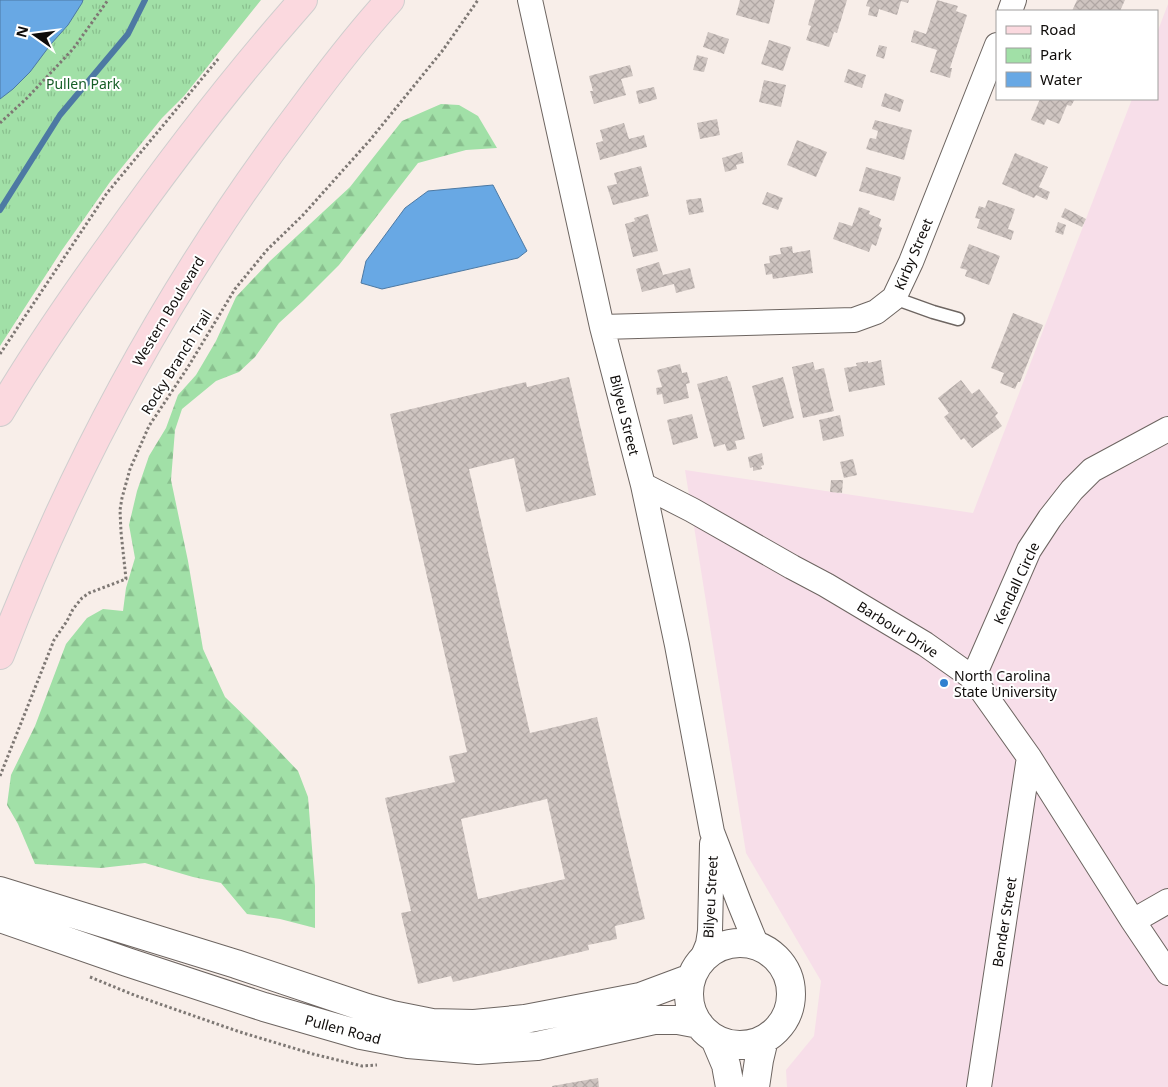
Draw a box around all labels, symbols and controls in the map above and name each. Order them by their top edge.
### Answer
north arrow [10,10,60,60]
legend [996,10,1158,100]
text: Road [1040,19,1076,39]
text: N [11,24,32,40]
text: Park [1040,44,1072,64]
text: Water [1040,69,1082,89]
park label: Pullen Park [46,74,121,93]
street label: Kirby Street [889,215,937,293]
street label: Western Boulevard [128,253,208,369]
street label: Rocky Branch Trail [136,306,216,418]
street label: Bilyeu Street [606,373,644,457]
street label: Kendall Circle [989,539,1043,627]
street label: Barbour Drive [854,596,942,662]
place label: North Carolina State University [954,666,1058,701]
marker: North Carolina State University [938,677,950,689]
street label: Bilyeu Street [698,855,722,939]
street label: Bender Street [988,876,1020,968]
street label: Pullen Road [303,1010,383,1048]

